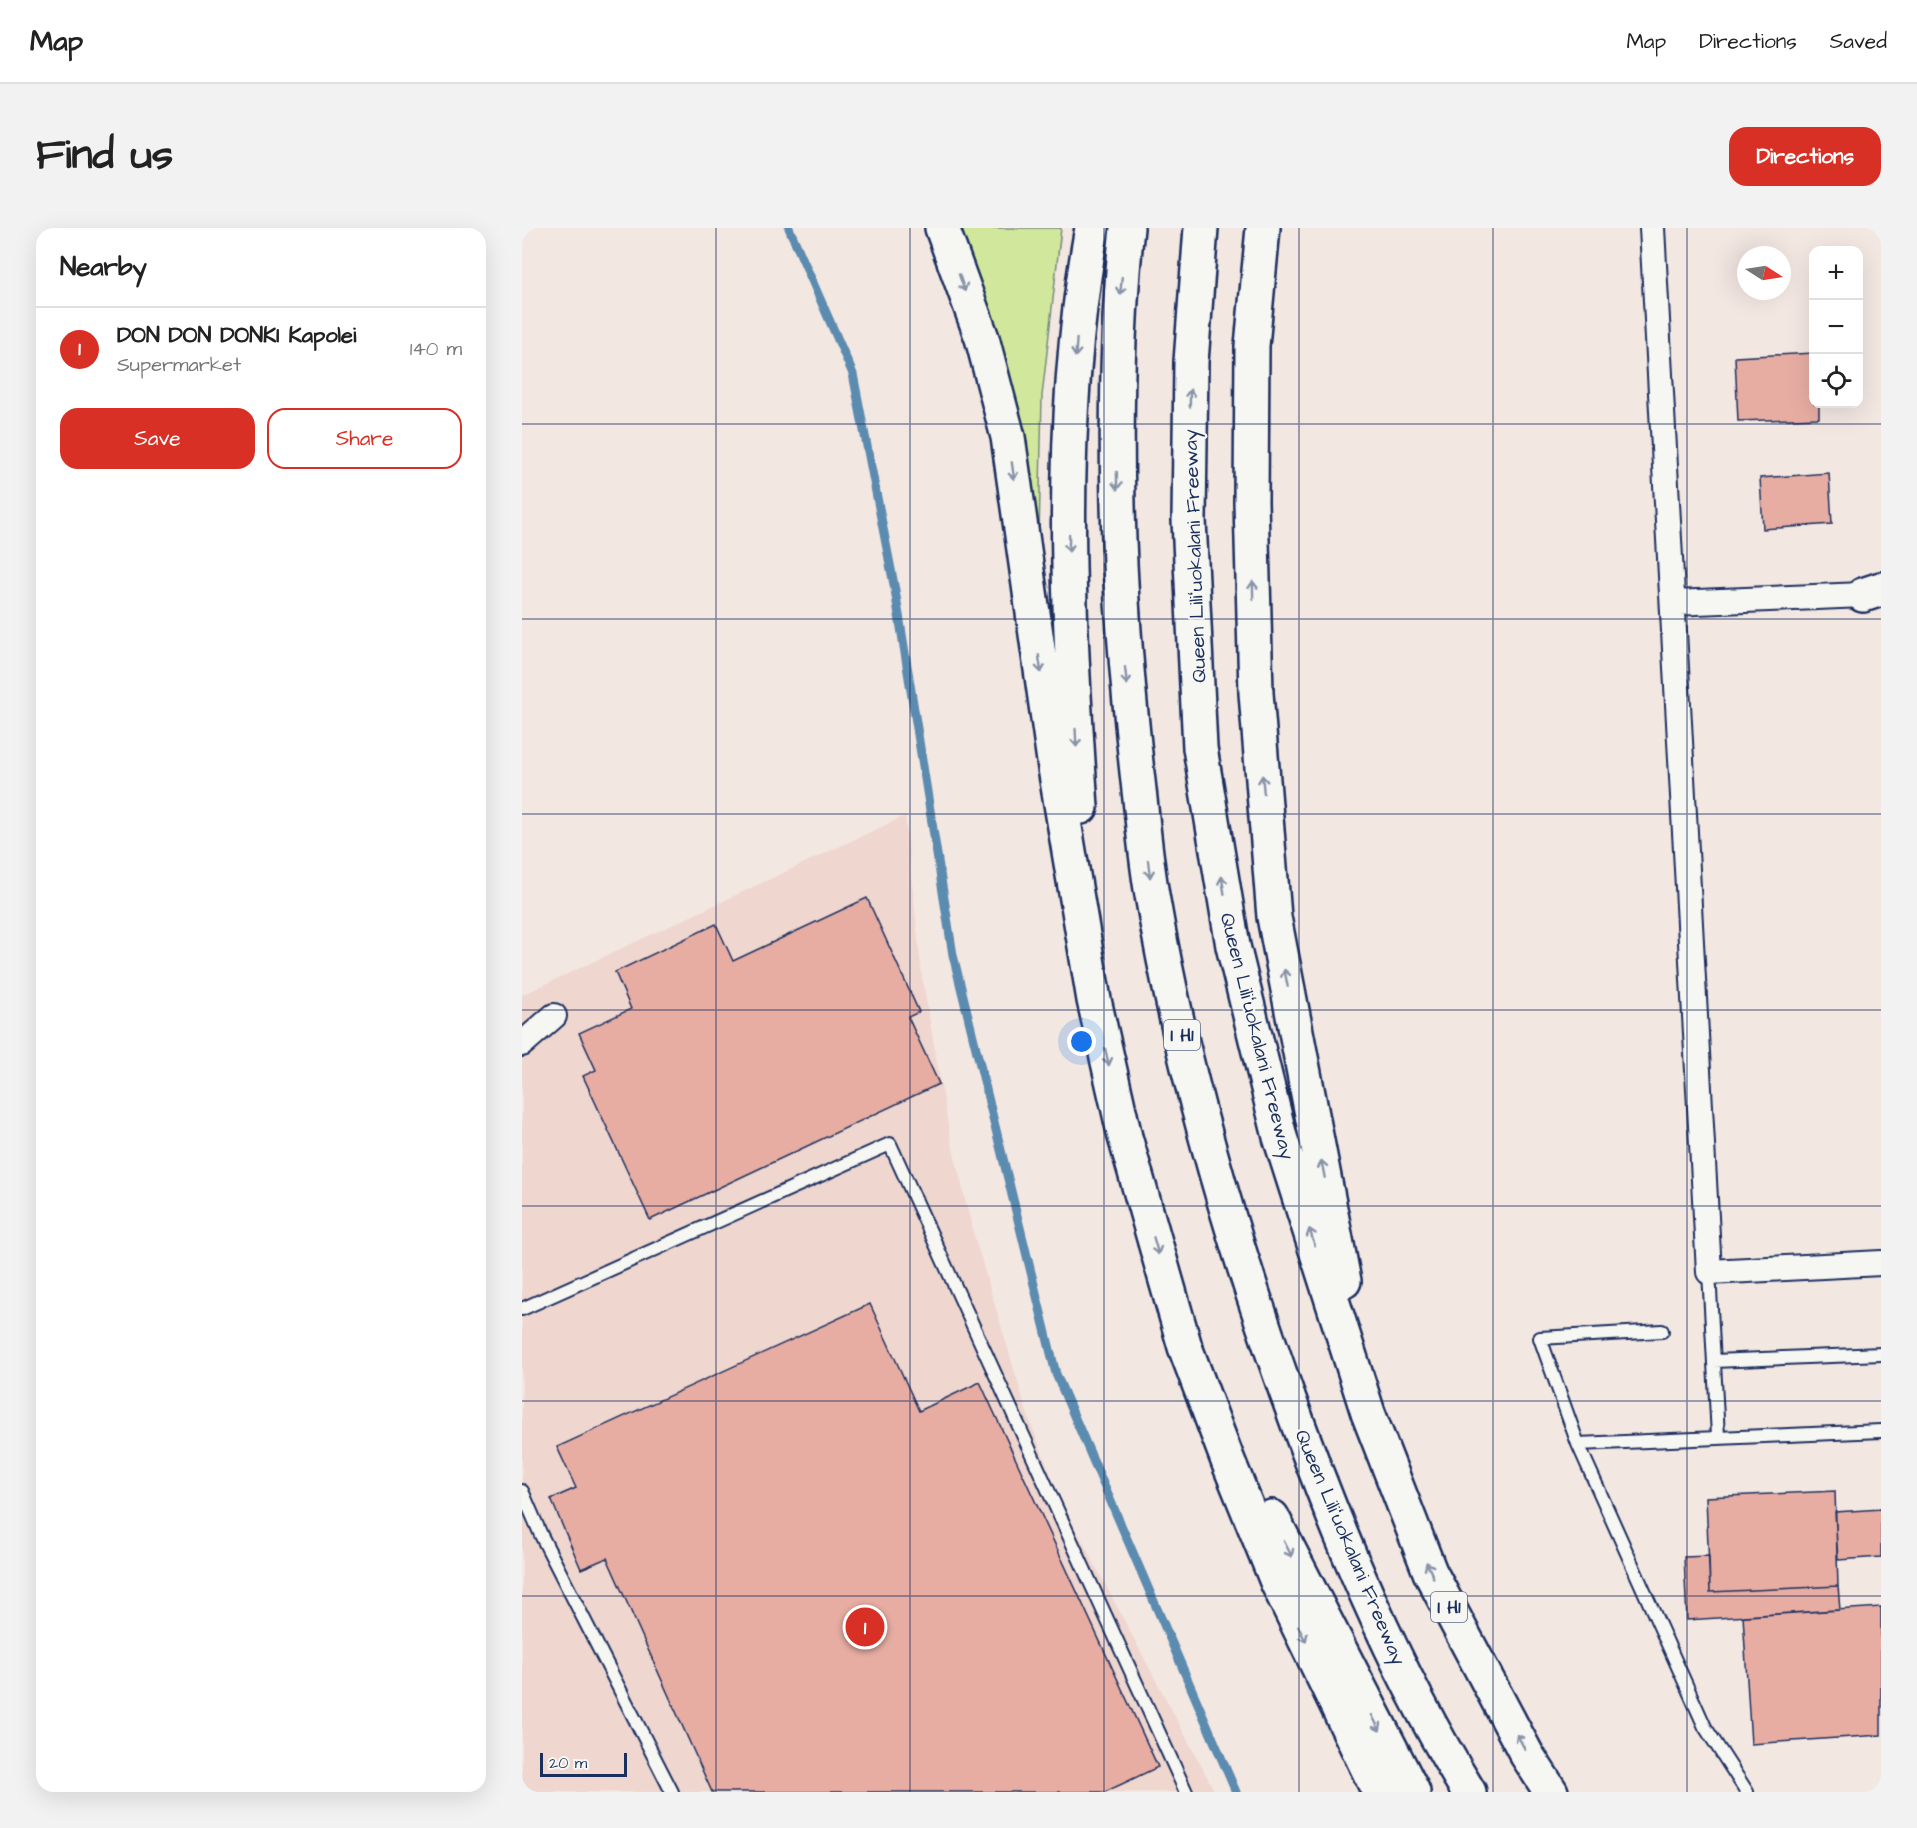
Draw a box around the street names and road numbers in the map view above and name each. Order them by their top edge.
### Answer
street label: Queen Liliʻuokalani Freeway [1177,429,1214,683]
street label: Queen Liliʻuokalani Freeway [1212,910,1301,1163]
road number: I H1 [1164,1020,1200,1050]
street label: Queen Liliʻuokalani Freeway [1287,1425,1413,1670]
road number: I H1 [1431,1592,1467,1622]

